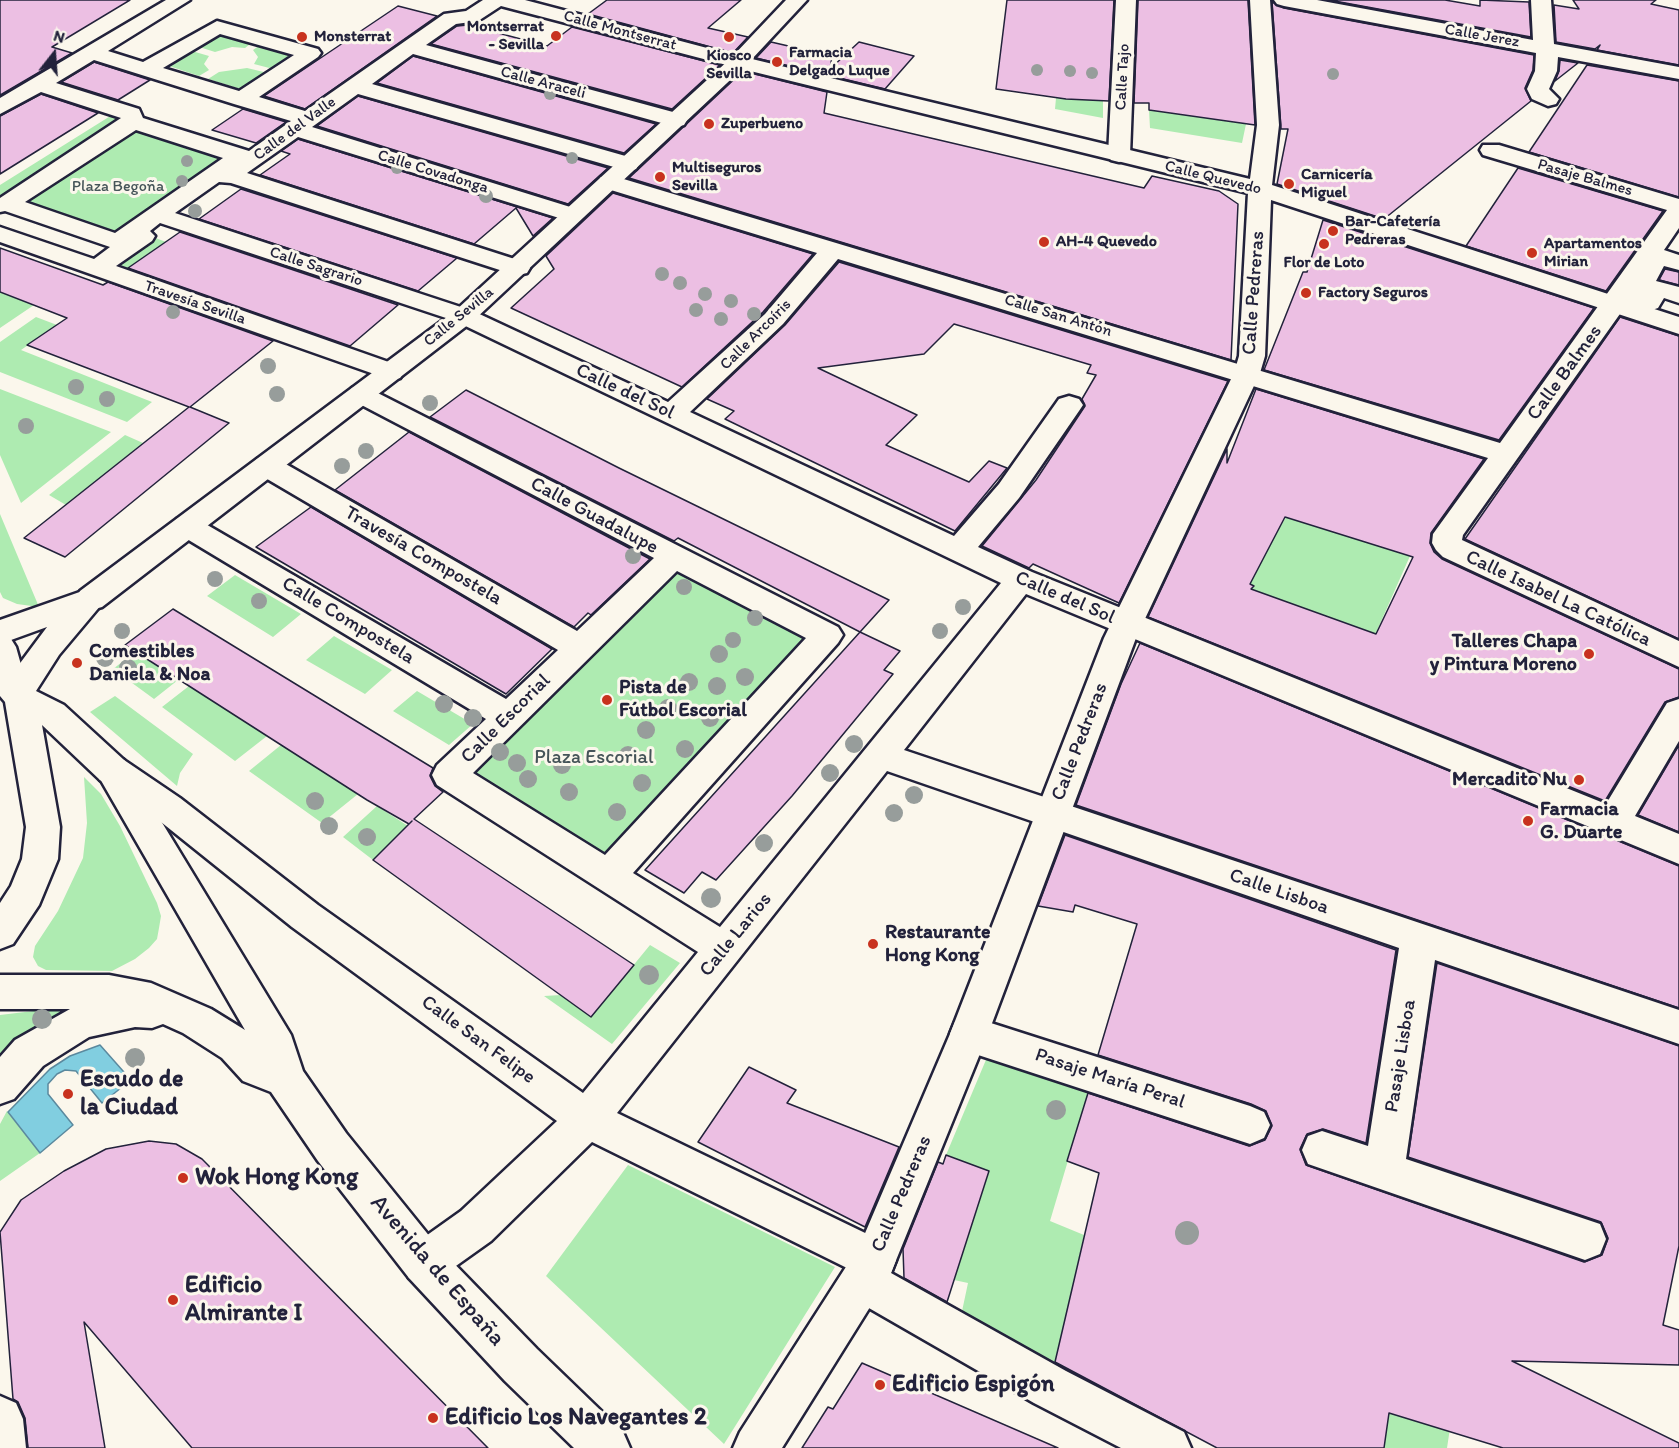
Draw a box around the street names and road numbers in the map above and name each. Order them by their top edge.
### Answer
street label: Calle Montserrat [561,7,679,55]
street label: Calle Jerez [1443,20,1521,52]
street label: Calle Tajo [1112,43,1134,111]
street label: Calle Araceli [498,62,588,104]
street label: Calle del Valle [250,93,340,165]
street label: Calle Covadonga [375,146,491,198]
street label: Pasaje Balmes [1535,155,1635,201]
street label: Calle Quevedo [1163,157,1263,199]
street label: Calle Pedreras [1238,230,1270,356]
street label: Calle Sagrario [267,243,365,291]
street label: Travesía Sevilla [142,277,248,329]
street label: Calle Sevilla [420,283,498,351]
street label: Calle San Antón [1002,291,1114,341]
street label: Calle Arcoíris [716,295,796,375]
street label: Calle Balmes [1522,321,1608,425]
street label: Calle del Sol [572,359,678,425]
street label: Calle Guadalupe [526,472,662,560]
street label: Travesía Compostela [340,501,506,611]
street label: Calle Isabel La Católica [1461,545,1655,653]
street label: Calle del Sol [1011,566,1119,630]
street label: Calle Compostela [277,572,419,670]
street label: Calle Escorial [456,669,556,769]
street label: Calle Pedreras [1047,680,1113,804]
street label: Calle Lisboa [1226,864,1332,920]
street label: Calle Larios [695,888,777,982]
street label: Calle San Felipe [416,990,540,1090]
street label: Pasaje Lisboa [1380,998,1422,1114]
street label: Pasaje María Peral [1032,1043,1188,1115]
street label: Calle Pedreras [867,1132,937,1256]
street label: Avenida de España [363,1189,511,1353]

